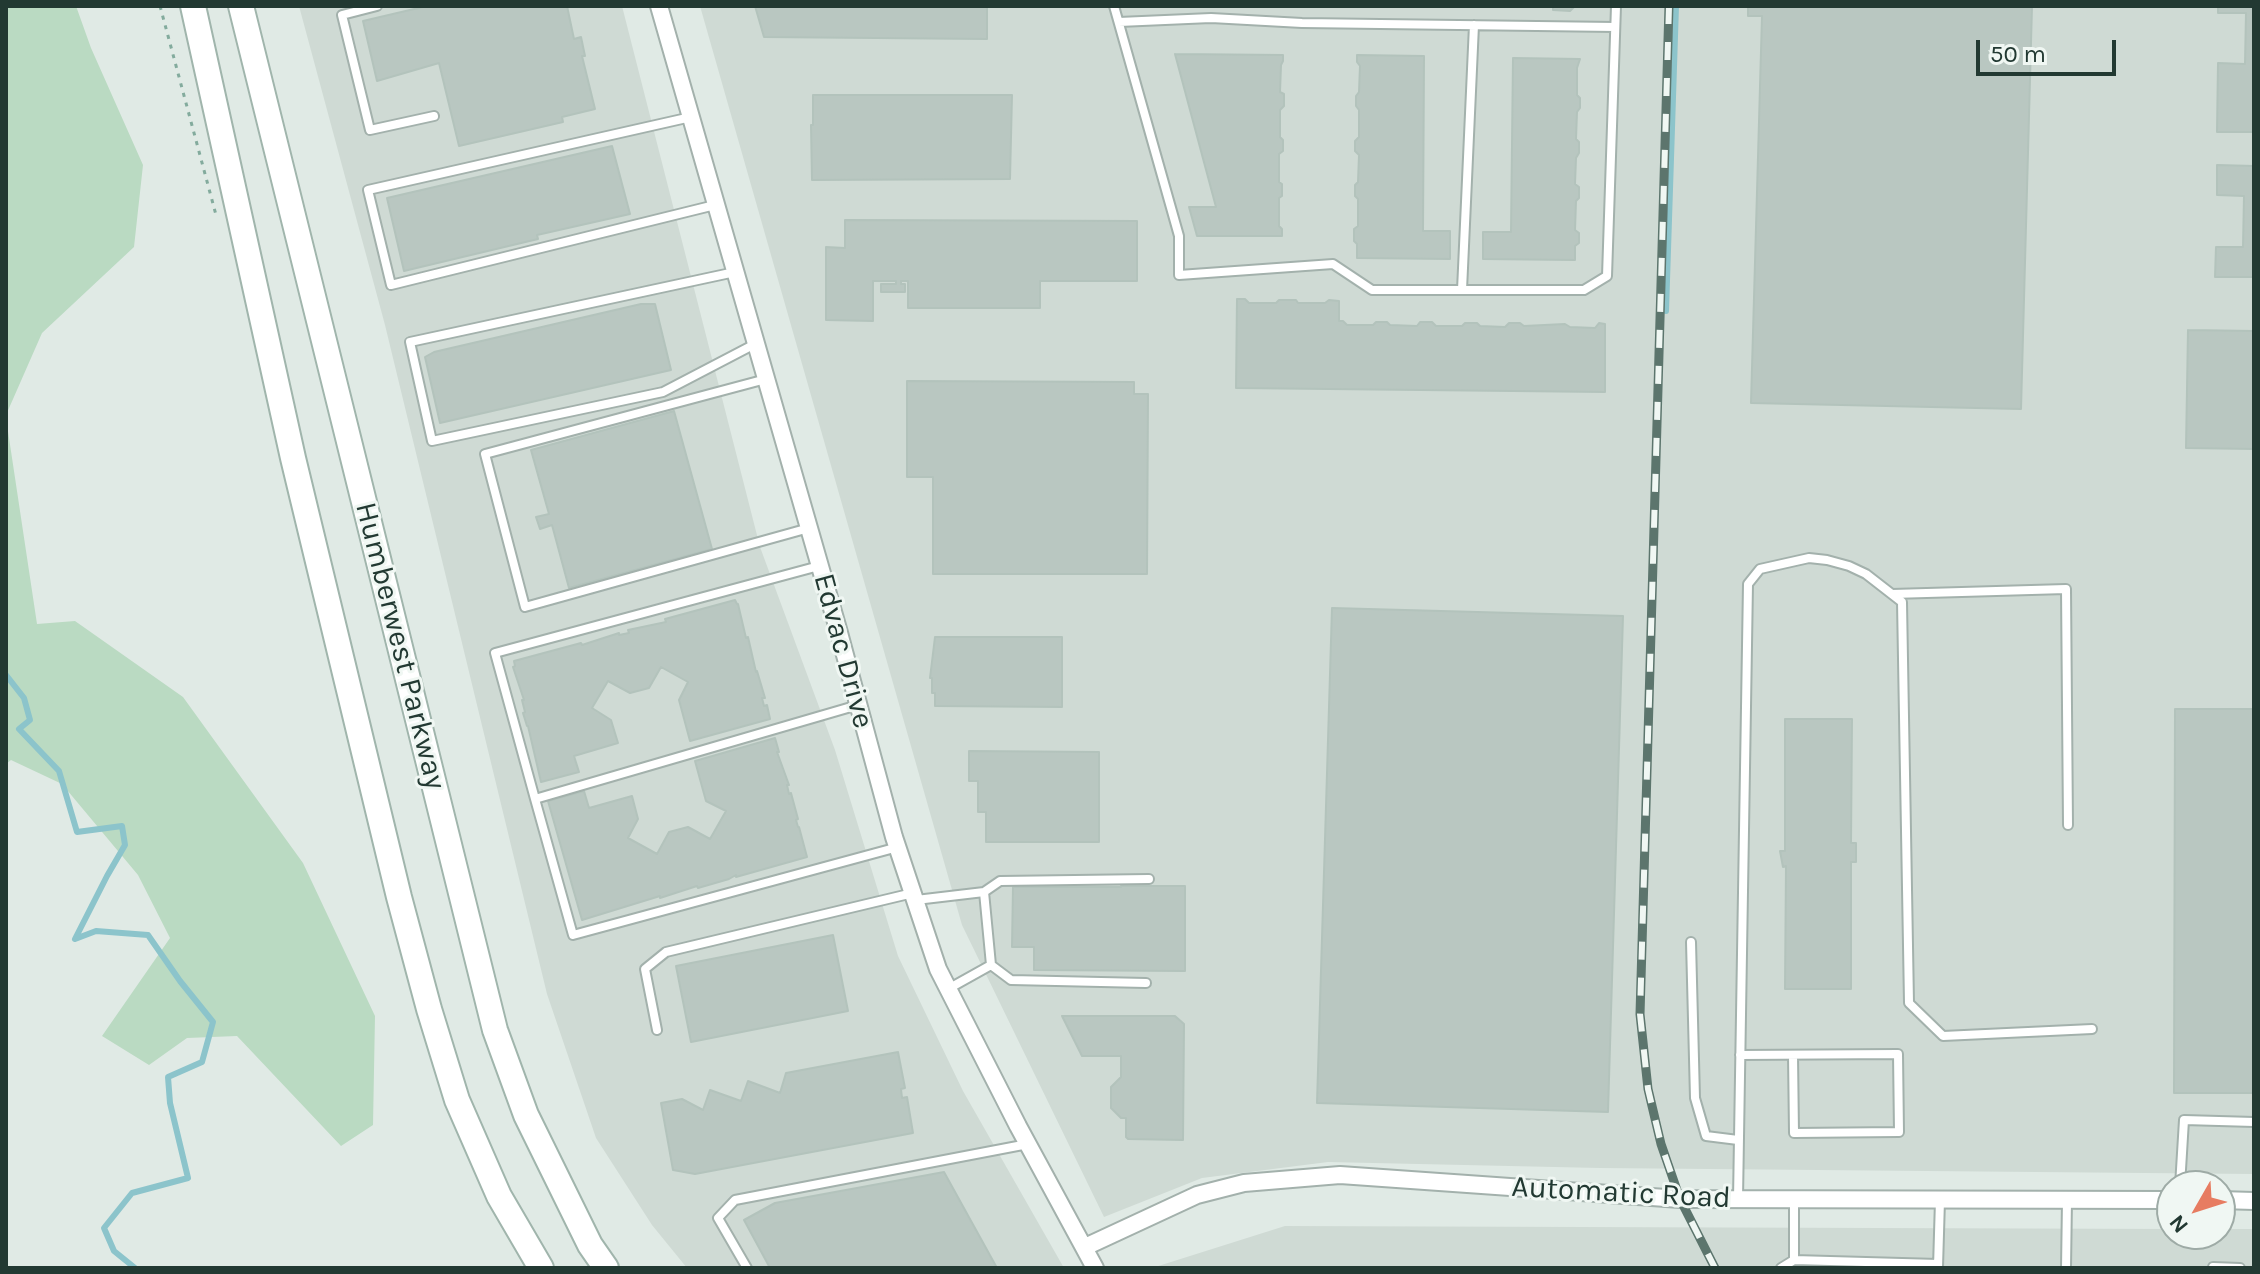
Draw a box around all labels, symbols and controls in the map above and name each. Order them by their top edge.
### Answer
scale bar [1980,24,2120,74]
text: 50 m [1990,40,2046,68]
street label: Humberwest Parkway [347,499,453,793]
street label: Edvac Drive [805,570,881,732]
street label: Automatic Road [1510,1169,1732,1217]
north arrow [2156,1170,2236,1250]
text: N [2164,1210,2194,1238]

